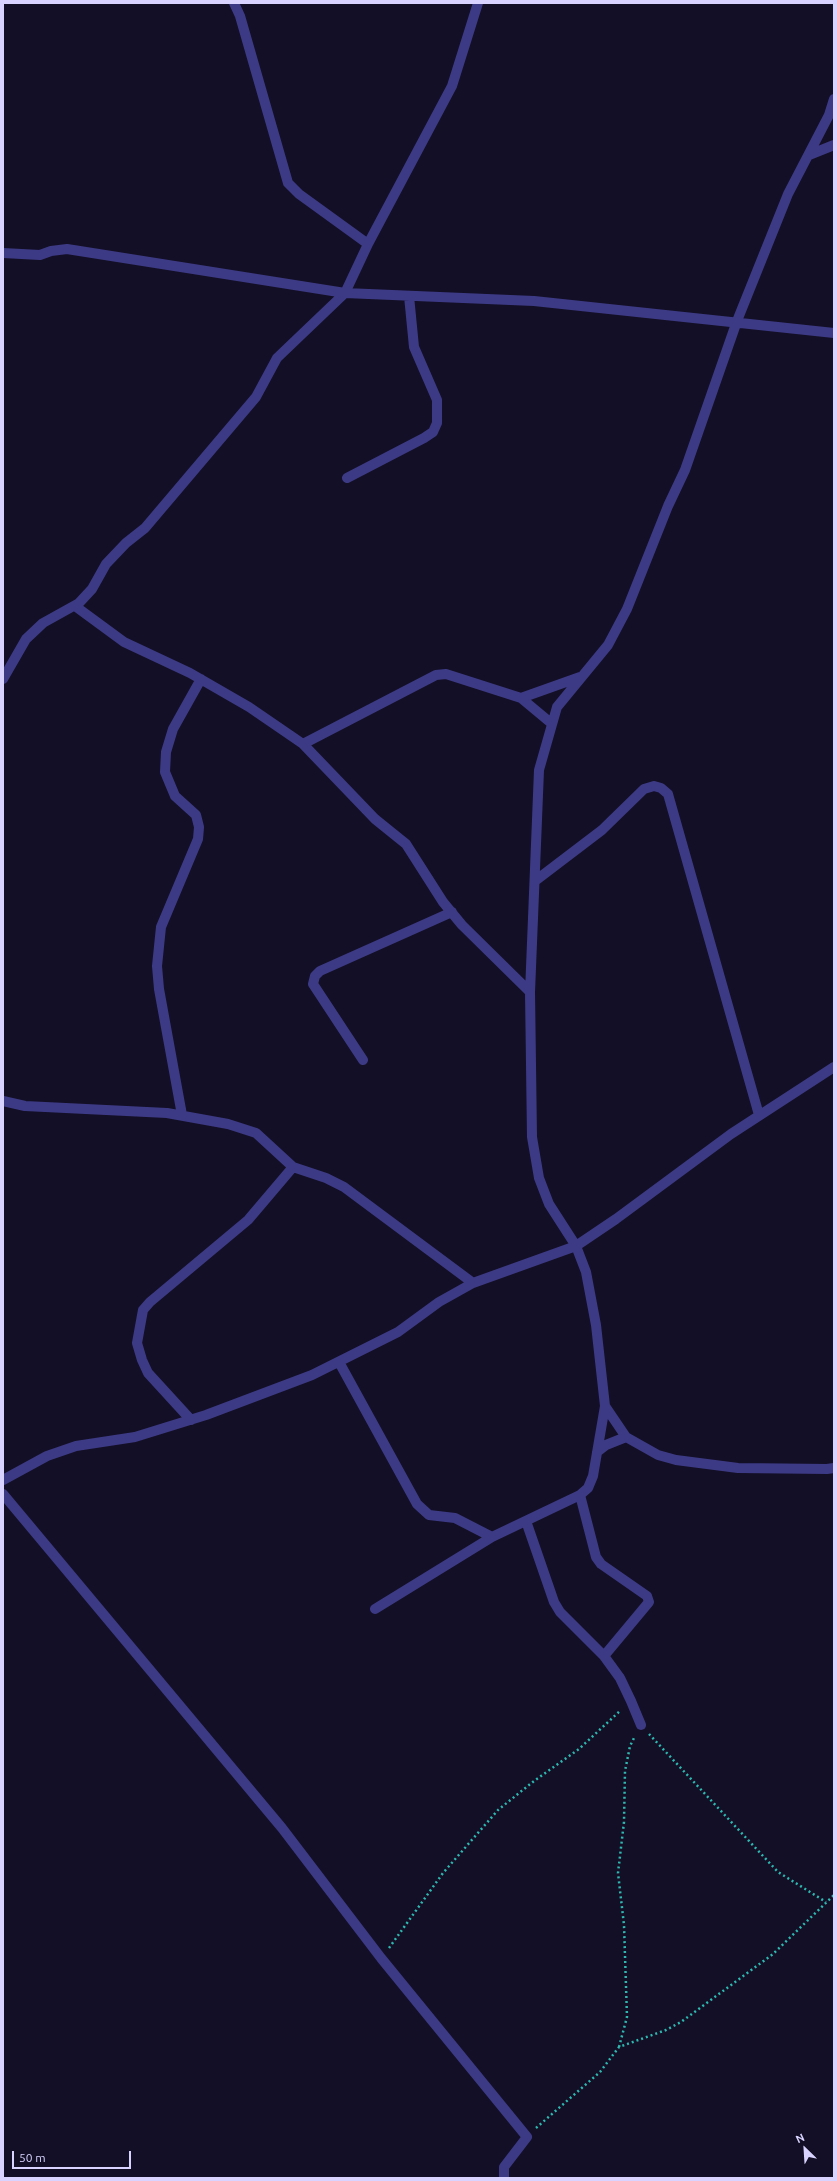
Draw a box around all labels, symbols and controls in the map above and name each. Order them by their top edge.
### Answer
north arrow [785,2129,825,2169]
text: N [794,2131,806,2145]
scale bar [14,2143,133,2169]
text: 50 m [19,2151,46,2164]

